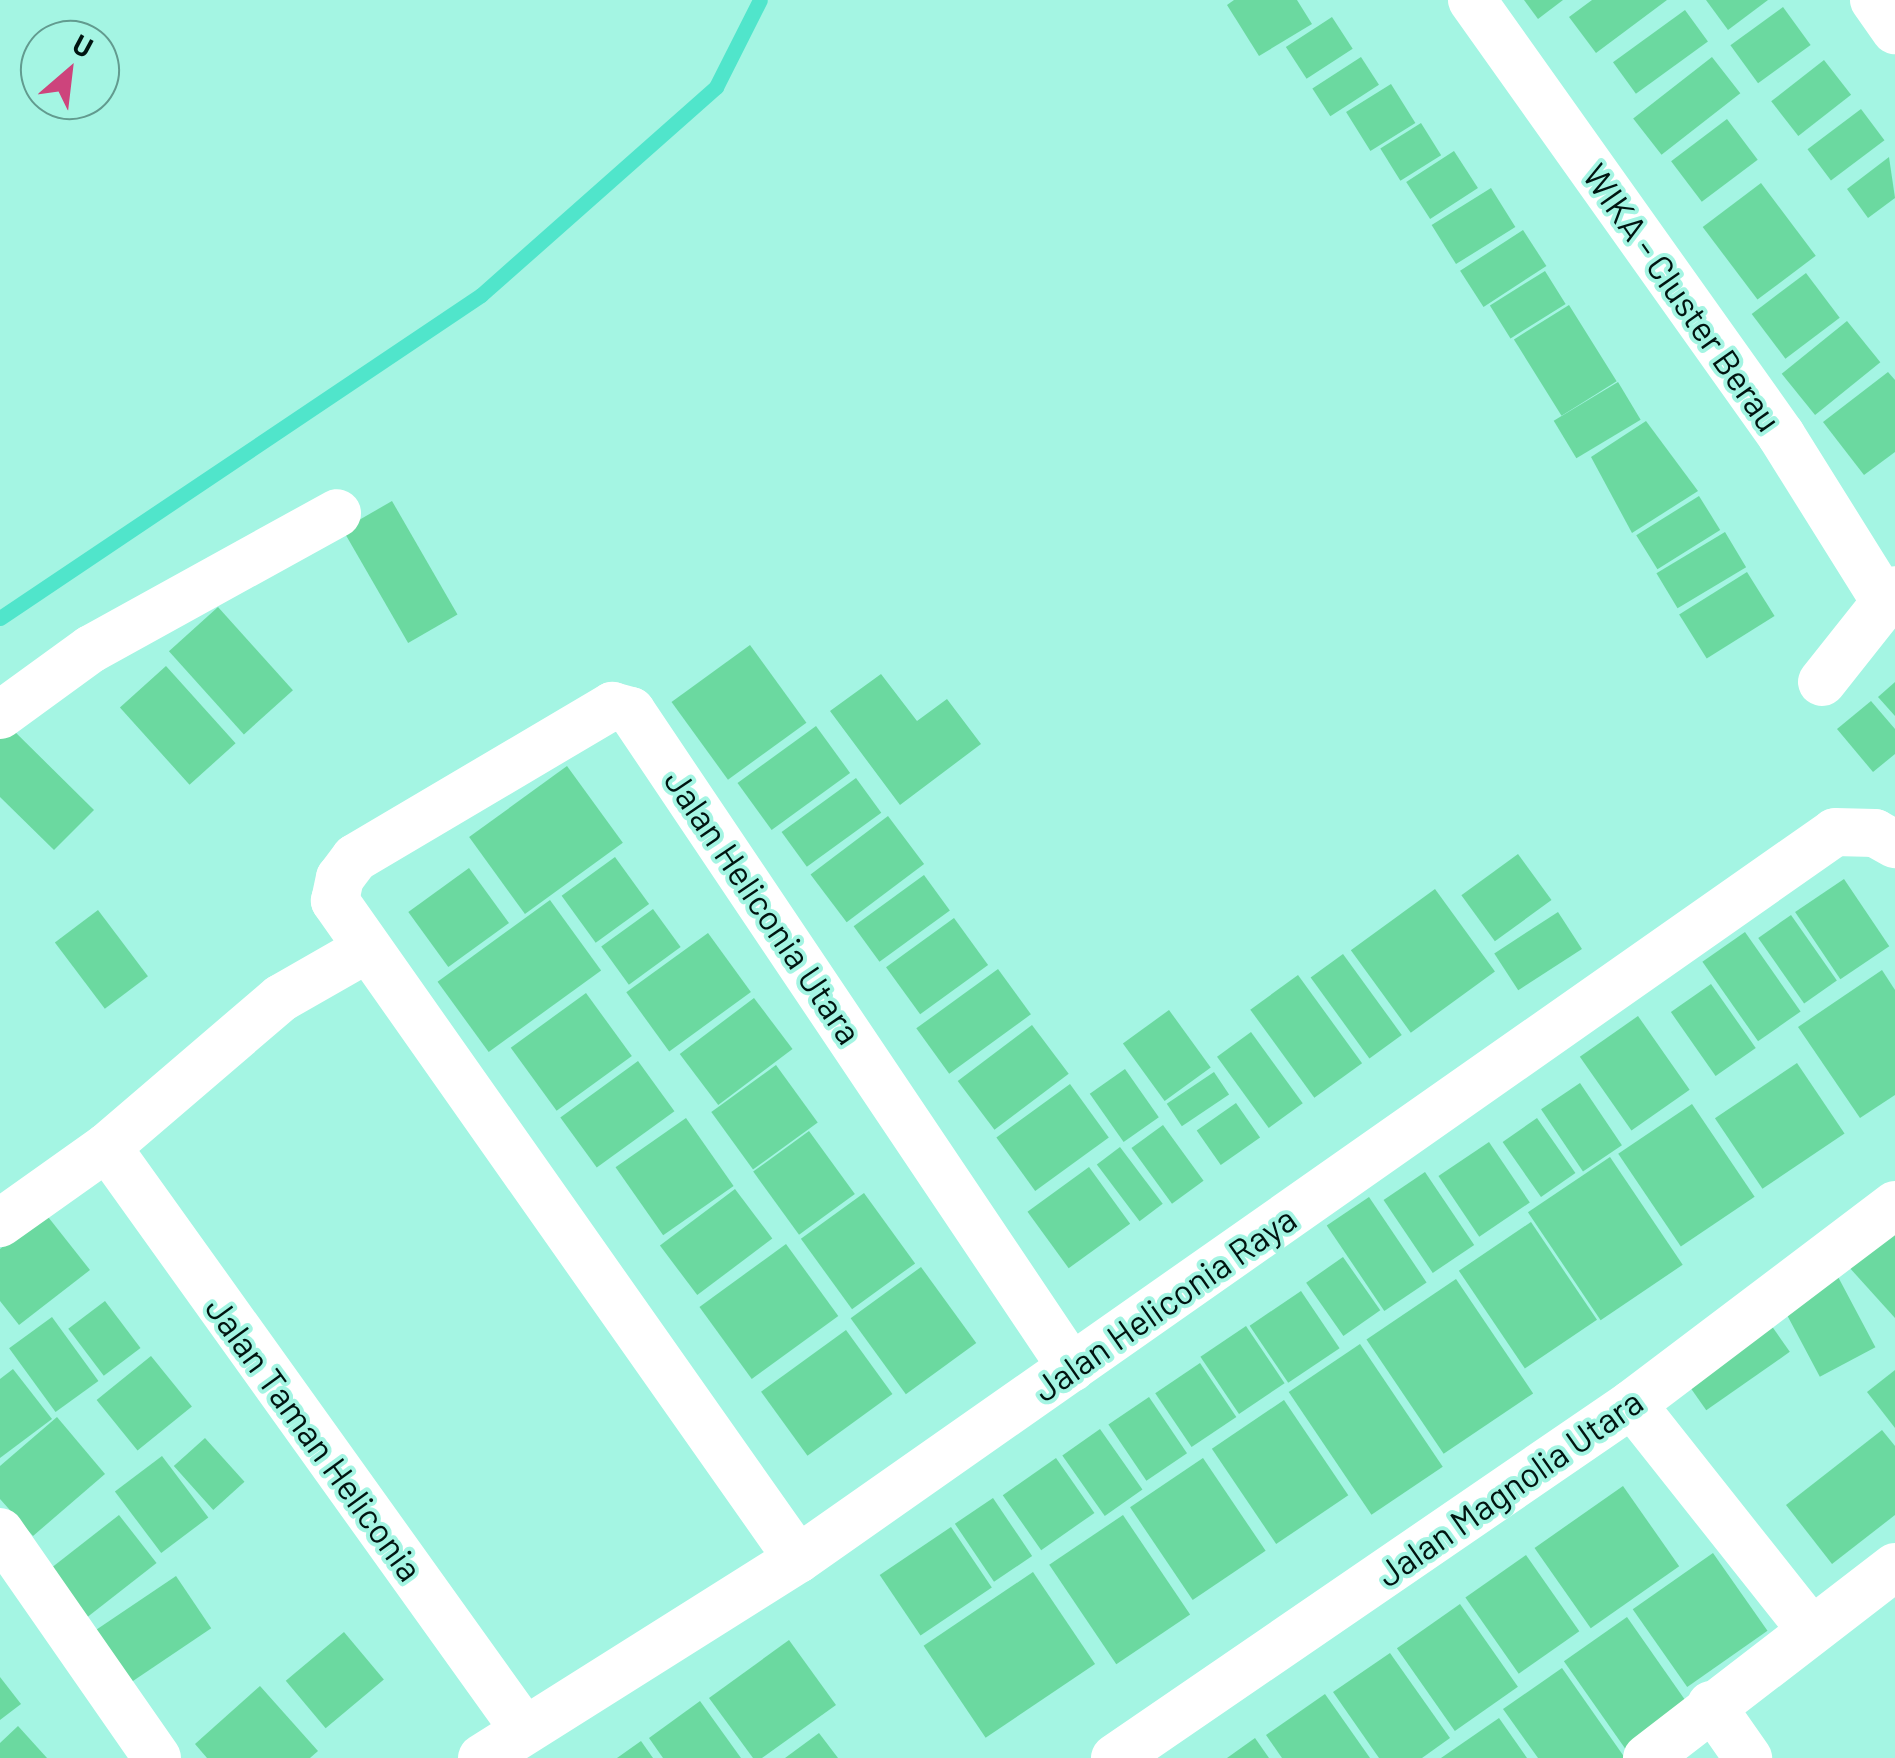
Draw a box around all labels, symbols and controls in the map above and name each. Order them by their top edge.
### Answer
north arrow [20,20,120,120]
text: U [67,26,99,64]
street label: WIKA - Cluster Berau [1575,155,1791,439]
street label: Jalan Heliconia Utara [657,761,871,1051]
street label: Jalan Heliconia Raya [1025,1197,1303,1409]
street label: Jalan Taman Heliconia [198,1288,432,1588]
street label: Jalan Magnolia Utara [1368,1379,1650,1595]

